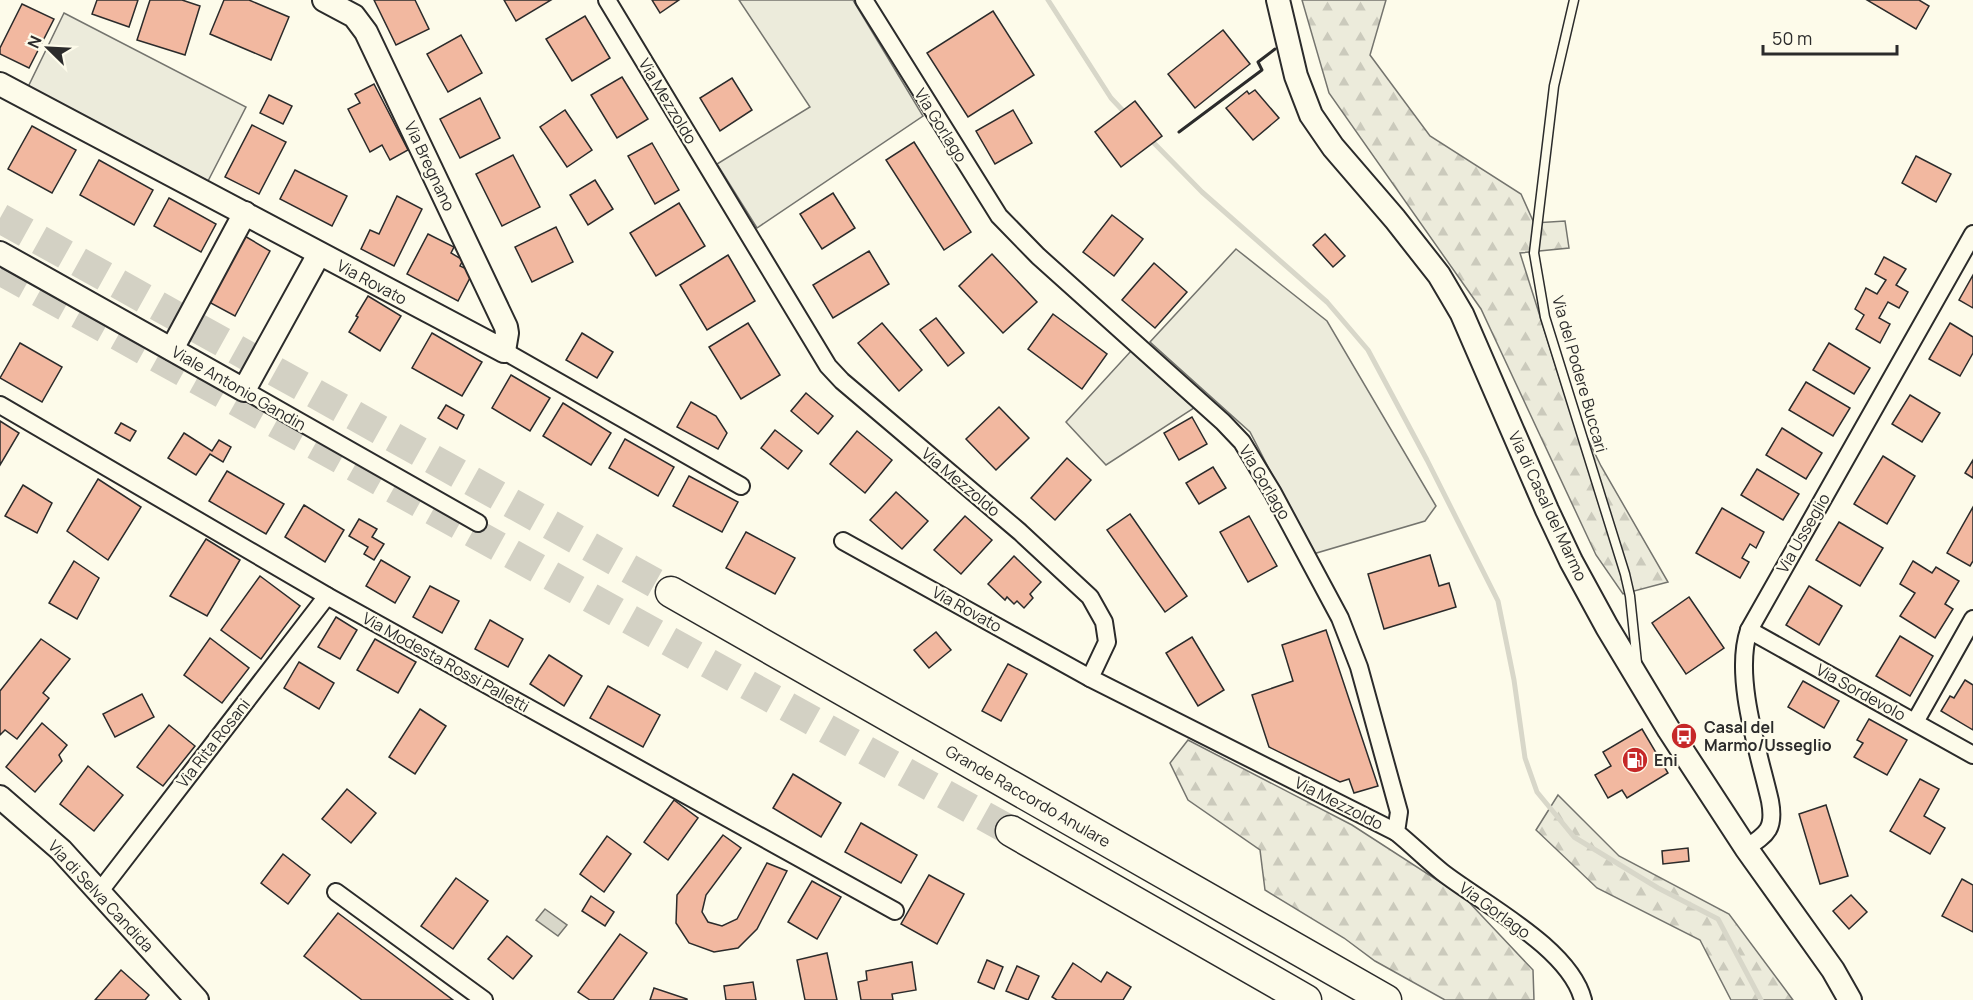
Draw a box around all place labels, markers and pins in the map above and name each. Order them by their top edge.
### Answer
place label: Casal del Marmo/Usseglio [1704,716,1832,756]
bus stop icon: Casal del Marmo/Usseglio [1669,721,1699,751]
fuel station icon: Eni [1620,745,1650,775]
place label: Eni [1654,749,1678,771]

